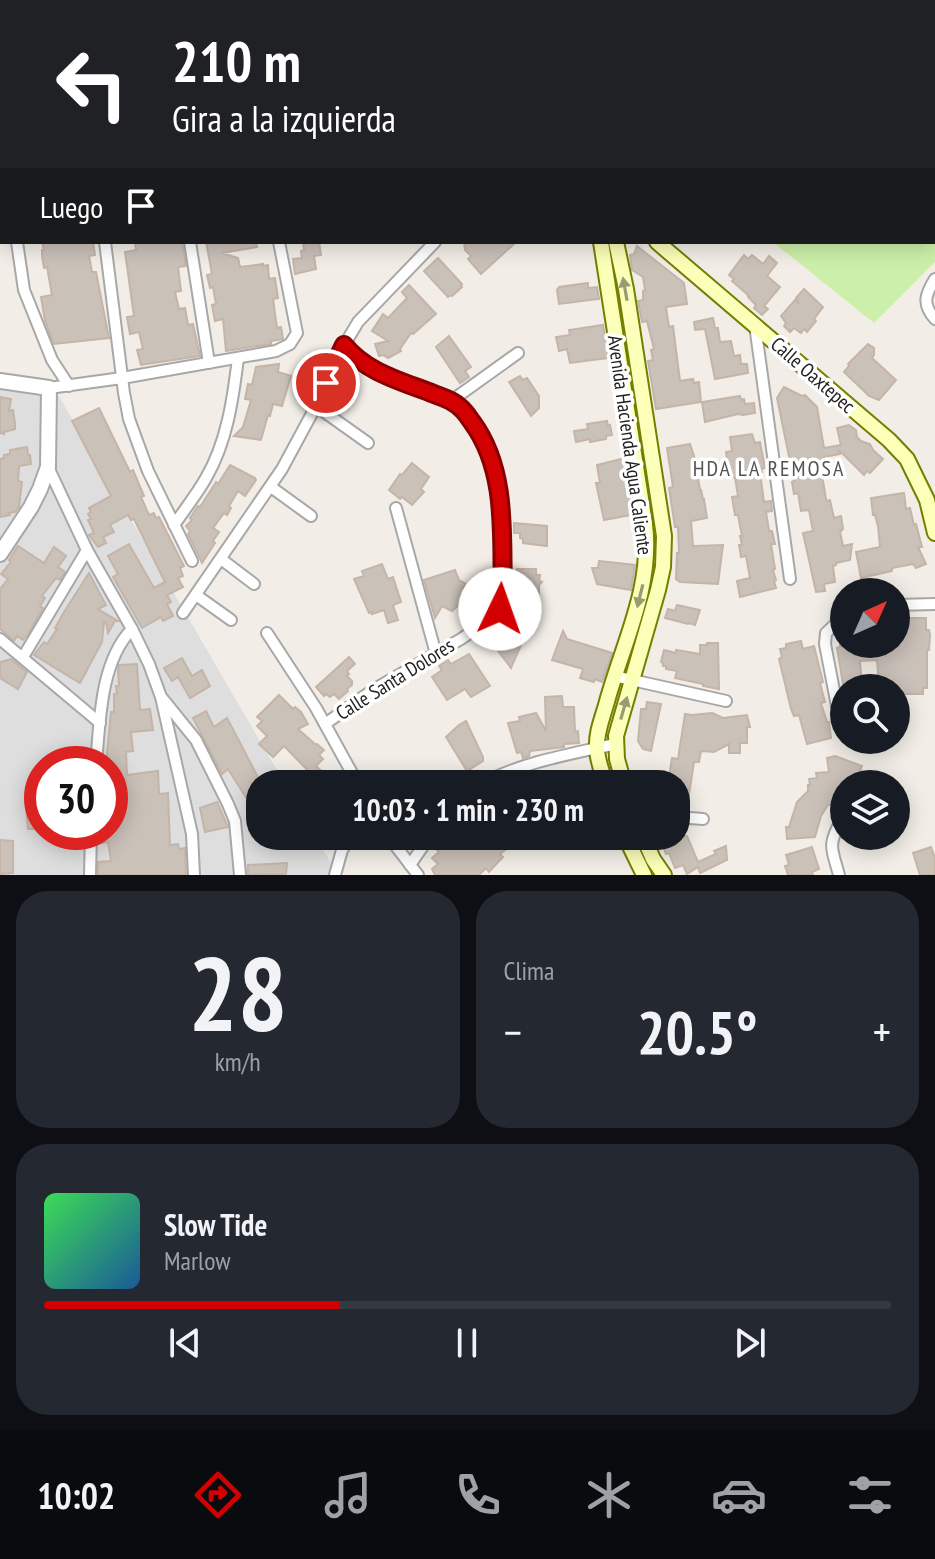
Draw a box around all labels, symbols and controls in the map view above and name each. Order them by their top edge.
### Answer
text: 210 m [172,25,301,97]
icon: left [40,32,144,136]
text: Gira a la izquierda [172,95,396,142]
icon: arrive [119,184,163,228]
text: Luego [40,187,103,226]
one-way arrow [619,276,631,301]
street label: Calle Oaxtepec [765,331,861,419]
street label: Avenida Hacienda Agua Caliente [602,333,658,557]
pin [292,349,360,417]
icon: arrive [304,361,348,405]
district label: HDA LA REMOSA [693,454,845,482]
position arrow [458,567,542,651]
north arrow [830,578,910,658]
map controls [830,578,910,850]
one-way arrow [633,583,645,608]
street label: Calle Santa Dolores [331,632,459,726]
button: search [830,674,910,754]
one-way arrow [618,696,630,721]
speed limit sign: 30 [24,746,128,850]
button: layers [830,770,910,850]
text: 10:03 · 1 min · 230 m [352,790,584,829]
text: 28 [188,925,287,1060]
text: Clima [504,954,554,987]
text: 20.5° [637,993,758,1071]
text: − [504,1003,522,1060]
text: + [873,1003,891,1060]
text: km/h [215,1045,261,1078]
text: Slow Tide [164,1205,267,1244]
text: Marlow [164,1244,230,1277]
icon: previous [163,1321,207,1365]
icon: pause [445,1321,489,1365]
icon: next [728,1321,772,1365]
icon: directions [190,1467,246,1523]
icon: music [320,1467,376,1523]
icon: phone [450,1467,506,1523]
icon: climate [581,1467,637,1523]
icon: car [711,1467,767,1523]
icon: filters [842,1467,898,1523]
text: 10:02 [37,1472,115,1519]

